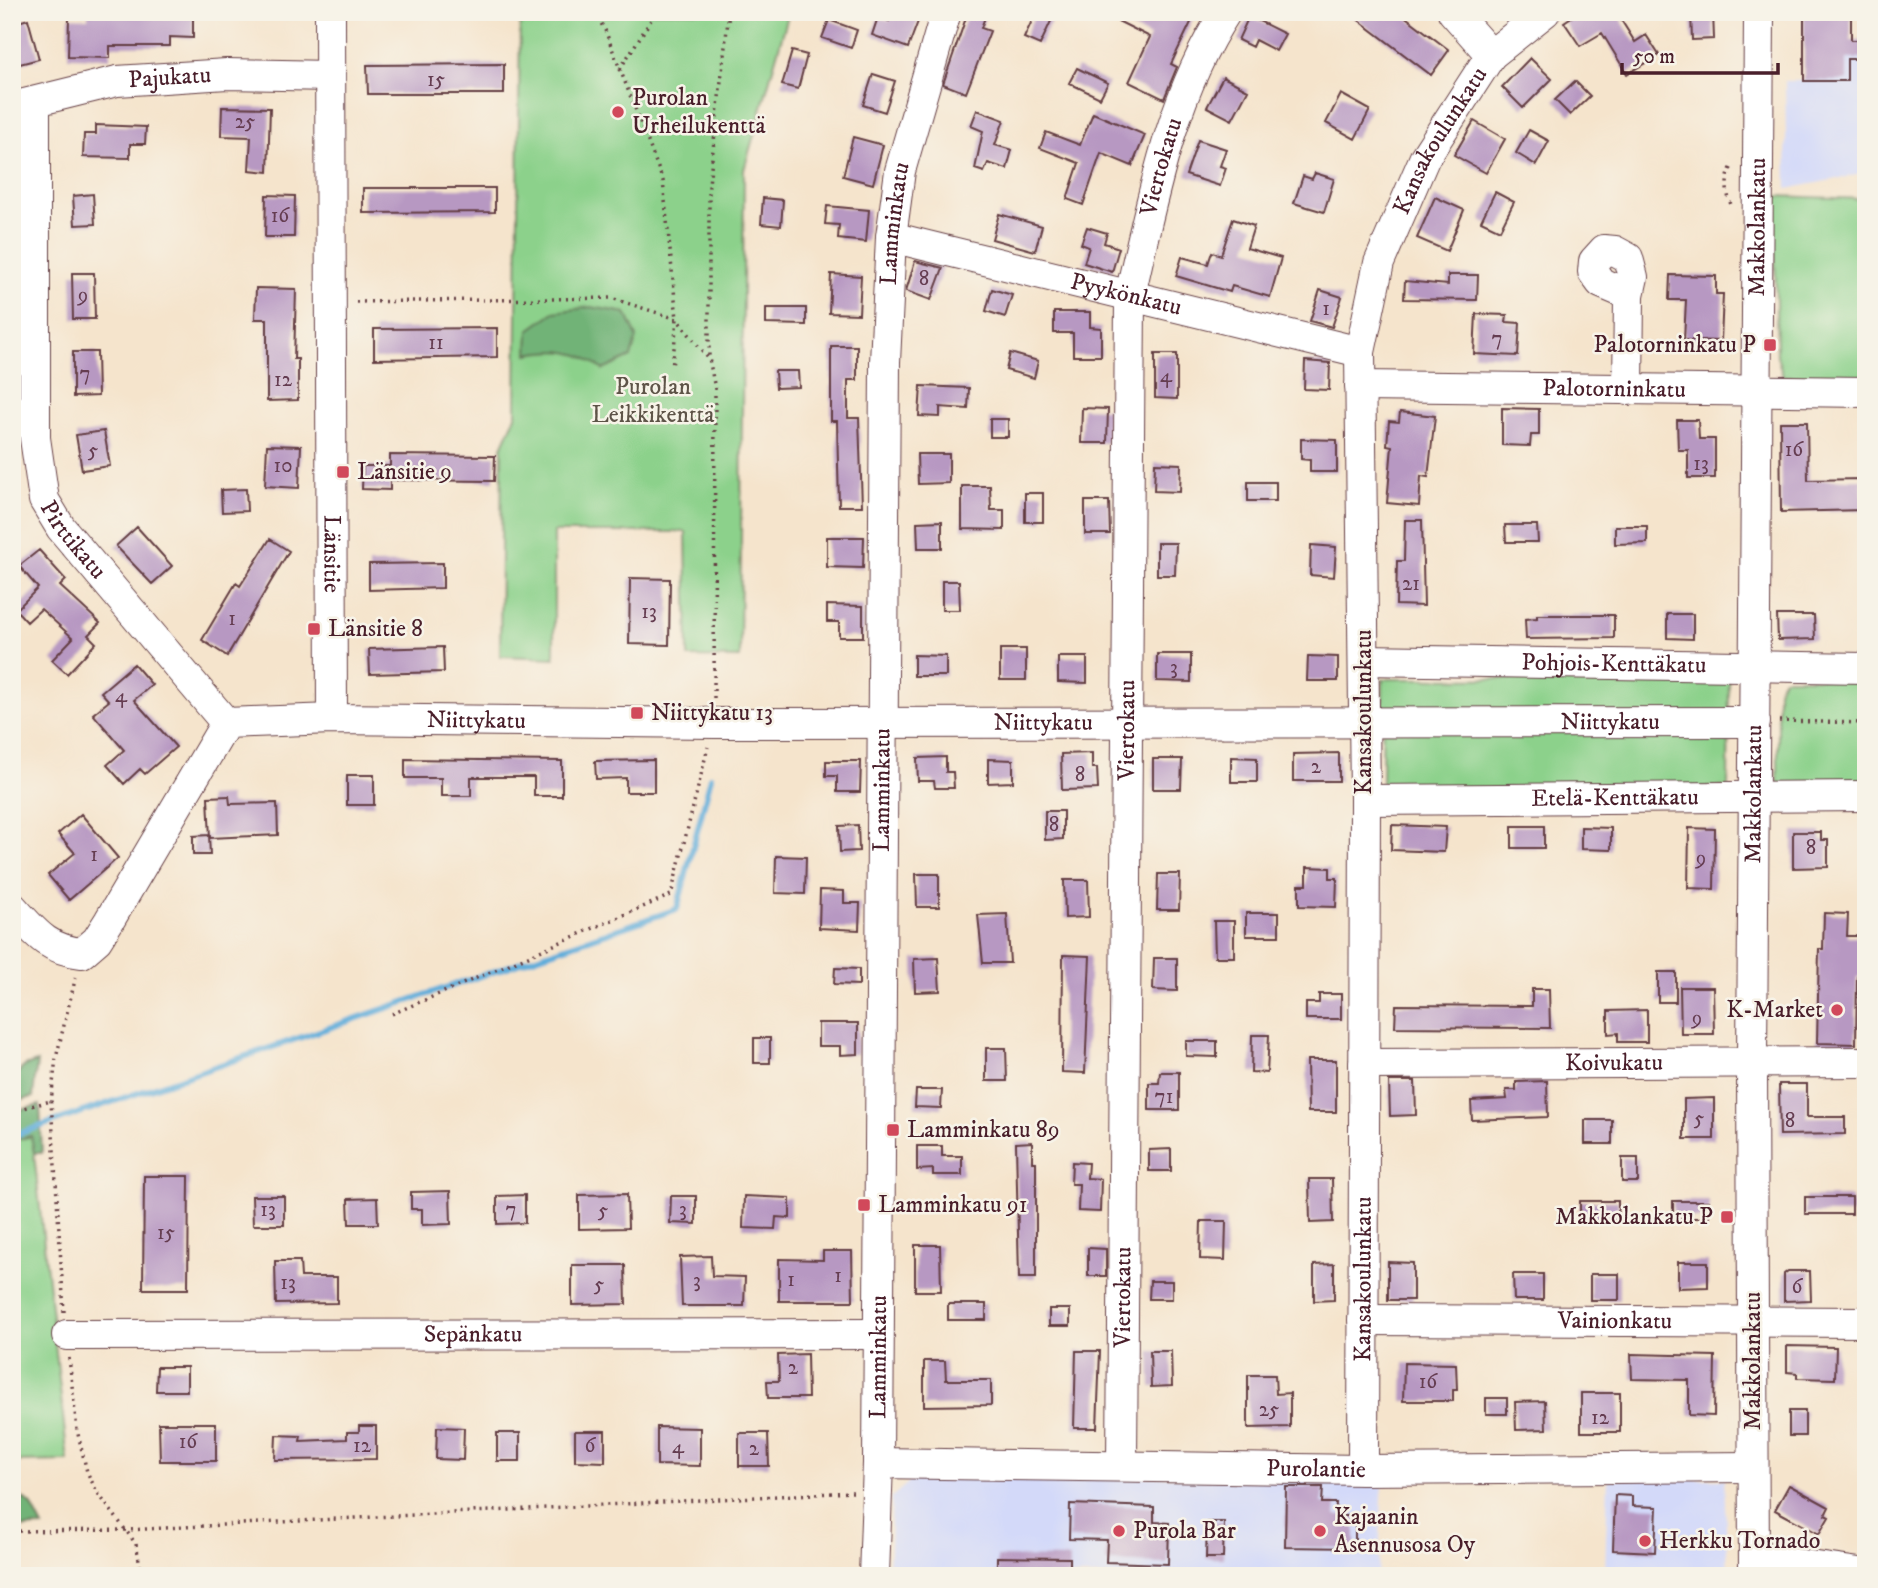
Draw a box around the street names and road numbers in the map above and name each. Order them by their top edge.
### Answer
street label: Pajukatu [127,60,212,95]
street label: Kansakoulunkatu [1387,61,1494,219]
street label: Viertokatu [1133,114,1190,220]
street label: Lamminkatu [874,158,917,286]
street label: Makkolankatu [1742,158,1773,296]
street label: Pyykönkatu [1067,267,1185,323]
street label: Palotorninkatu [1542,373,1686,405]
street label: Pirttikatu [33,495,113,585]
street label: Länsitie [316,515,347,593]
street label: Kansakoulunkatu [1349,629,1379,795]
street label: Pohjois-Kenttäkatu [1521,648,1707,680]
street label: Viertokatu [1112,680,1142,781]
street label: Niittykatu [426,705,526,736]
street label: Niittykatu [1561,707,1660,737]
street label: Niittykatu [994,708,1093,738]
street label: Makkolankatu [1738,725,1769,863]
street label: Lamminkatu [867,728,898,852]
street label: Etelä-Kenttäkatu [1531,782,1699,814]
street label: Koivukatu [1565,1048,1663,1078]
street label: Kansakoulunkatu [1348,1196,1379,1362]
street label: Viertokatu [1108,1247,1138,1348]
street label: Makkolankatu [1738,1292,1768,1430]
street label: Lamminkatu [863,1295,894,1419]
street label: Vainionkatu [1557,1306,1672,1336]
street label: Sepänkatu [424,1319,522,1350]
street label: Purolantie [1266,1454,1366,1485]

